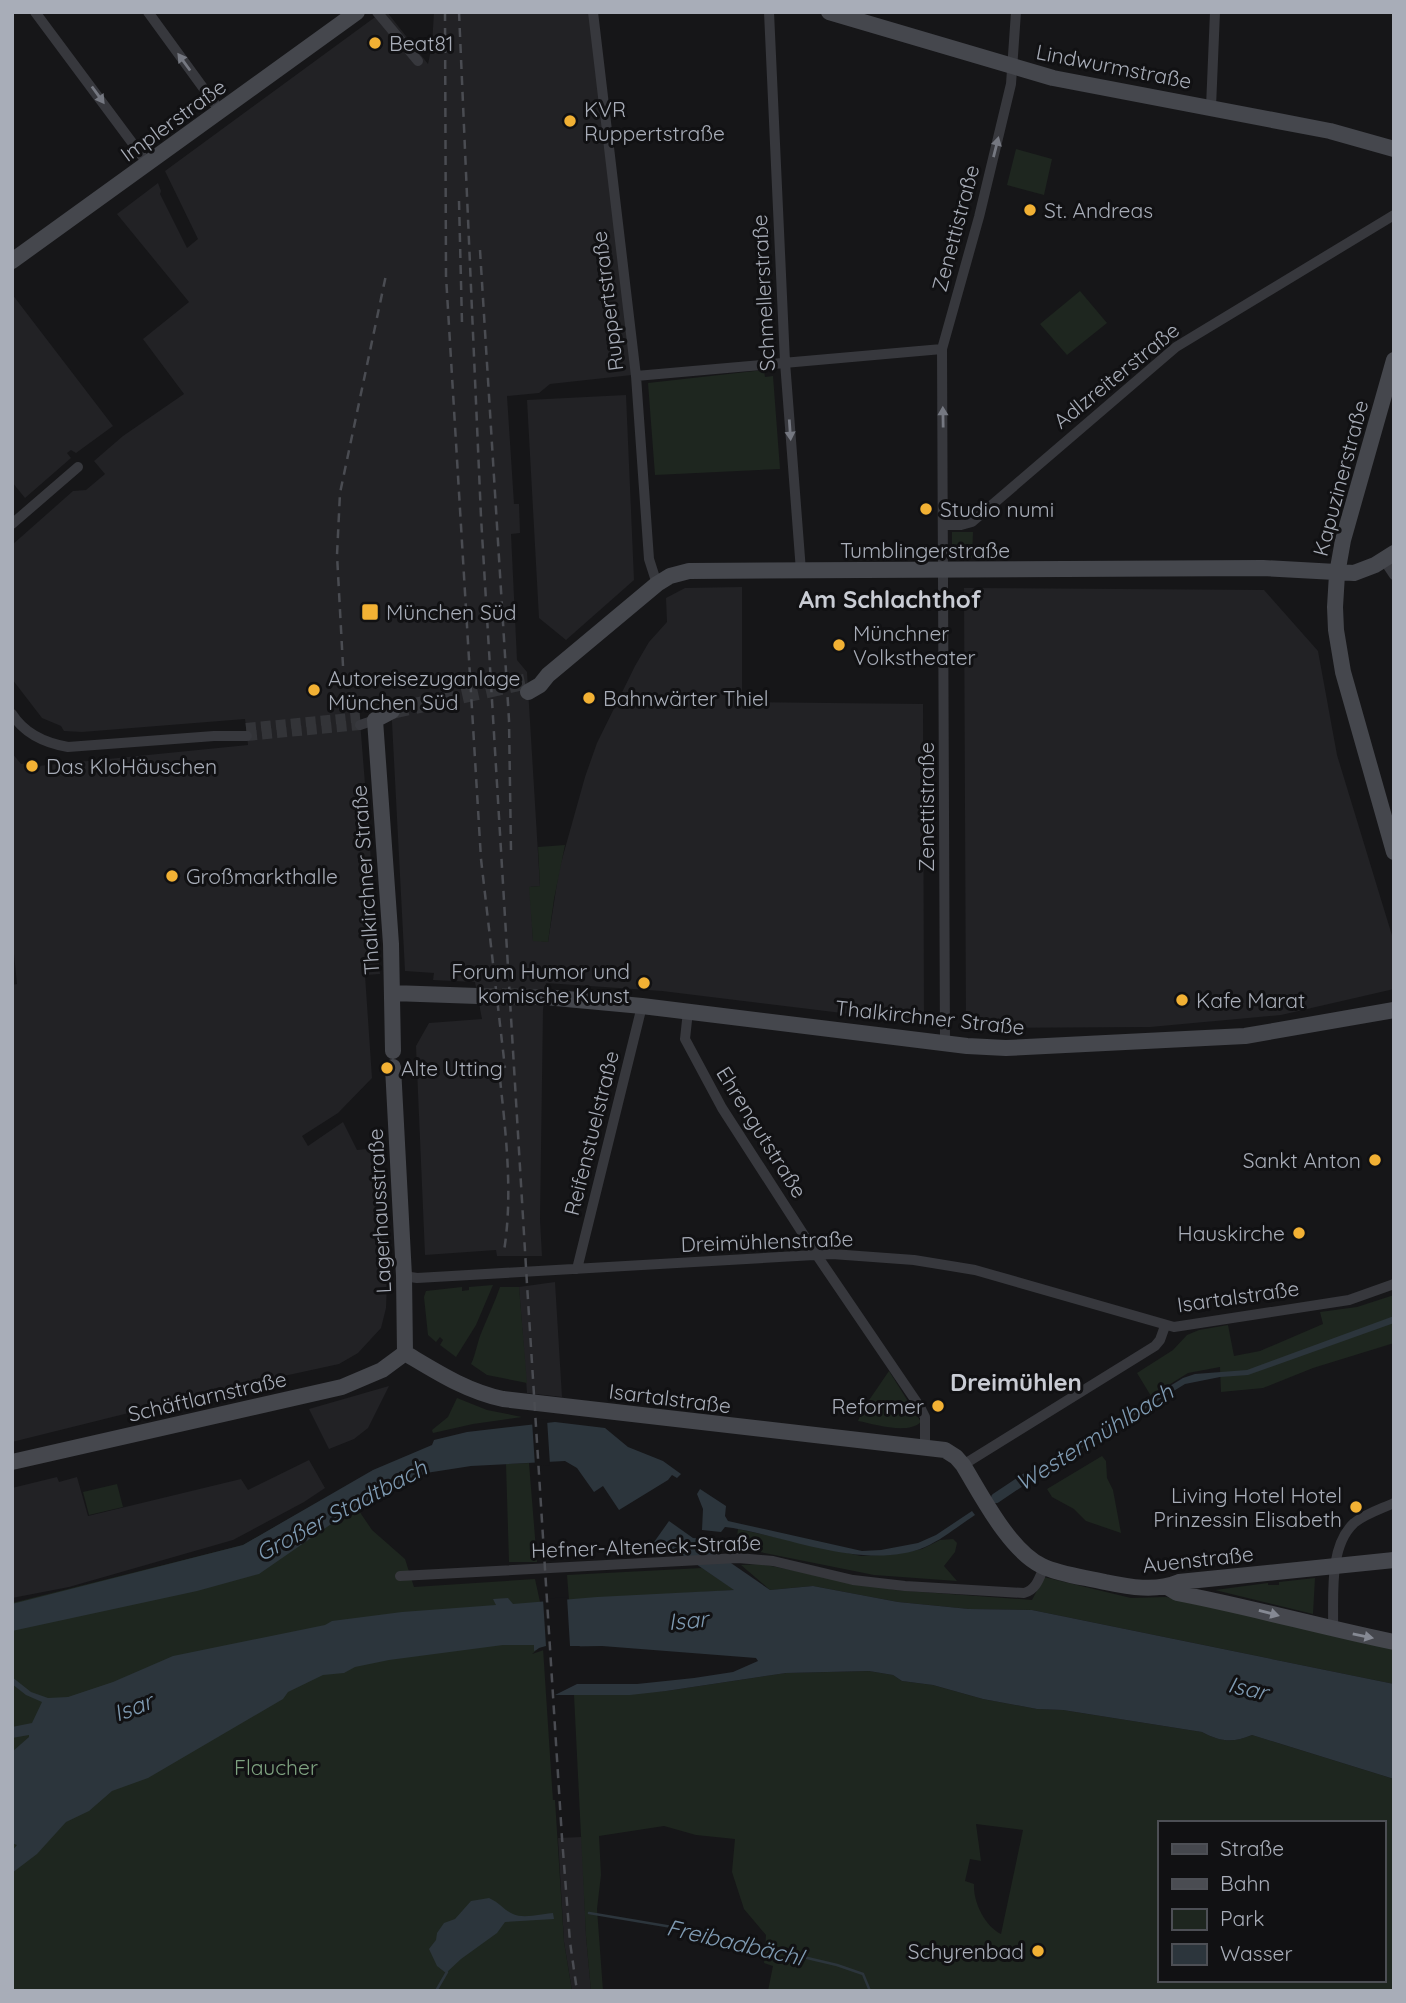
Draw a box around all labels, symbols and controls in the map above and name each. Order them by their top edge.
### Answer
place label: Beat81 [389,30,454,56]
marker: Beat81 [367,35,383,51]
street label: Lindwurmstraße [1034,38,1194,94]
one-way arrow [177,53,191,71]
street label: Implerstraße [115,73,231,167]
one-way arrow [91,86,105,105]
place label: KVR Ruppertstraße [584,96,725,146]
marker: KVR Ruppertstraße [562,113,578,129]
one-way arrow [991,136,1002,158]
street label: Zenettistraße [926,162,984,294]
place label: St. Andreas [1044,197,1153,223]
marker: St. Andreas [1022,202,1038,218]
street label: Schmellerstraße [746,214,780,372]
street label: Ruppertstraße [586,230,628,372]
street label: Adlzreiterstraße [1048,316,1184,434]
street label: Kapuzinerstraße [1307,397,1373,559]
one-way arrow [938,405,949,427]
one-way arrow [785,419,796,441]
place label: Studio numi [940,496,1054,522]
marker: Studio numi [918,501,934,517]
street label: Tumblingerstraße [840,537,1010,563]
district label: Am Schlachthof [799,584,982,614]
place label: München Süd [386,599,516,625]
marker: München Süd [360,602,380,622]
place label: Münchner Volkstheater [853,620,976,670]
marker: Münchner Volkstheater [831,637,847,653]
place label: Autoreisezuganlage München Süd [328,665,521,715]
marker: Autoreisezuganlage München Süd [306,682,322,698]
place label: Bahnwärter Thiel [603,685,769,711]
marker: Bahnwärter Thiel [581,690,597,706]
street label: Zenettistraße [913,742,939,872]
place label: Das KloHäuschen [46,753,217,779]
marker: Das KloHäuschen [24,758,40,774]
street label: Thalkirchner Straße [345,784,385,976]
place label: Großmarkthalle [186,863,338,889]
marker: Großmarkthalle [164,868,180,884]
place label: Forum Humor und komische Kunst [451,958,630,1008]
marker: Forum Humor und komische Kunst [636,975,652,991]
place label: Kafe Marat [1196,987,1305,1013]
marker: Kafe Marat [1174,992,1190,1008]
street label: Thalkirchner Straße [834,994,1026,1040]
street label: Reifenstuelstraße [558,1048,624,1218]
place label: Alte Utting [401,1055,503,1081]
marker: Alte Utting [379,1060,395,1076]
street label: Ehrengutstraße [711,1061,813,1203]
street label: Lagerhausstraße [362,1128,396,1294]
place label: Sankt Anton [1243,1147,1361,1173]
marker: Sankt Anton [1367,1152,1383,1168]
place label: Hauskirche [1178,1220,1285,1246]
street label: Dreimühlenstraße [680,1225,854,1257]
marker: Hauskirche [1291,1225,1307,1241]
street label: Isartalstraße [1175,1275,1301,1317]
street label: Schäftlarnstraße [125,1365,289,1427]
district label: Dreimühlen [950,1367,1082,1397]
water label: Westermühlbach [1010,1376,1179,1497]
street label: Isartalstraße [607,1378,733,1418]
place label: Reformer [832,1393,924,1419]
marker: Reformer [930,1398,946,1414]
water label: Großer Stadtbach [251,1452,432,1567]
place label: Living Hotel Hotel Prinzessin Elisabeth [1153,1482,1342,1532]
marker: Living Hotel Hotel Prinzessin Elisabeth [1348,1499,1364,1515]
street label: Hefner-Alteneck-Straße [530,1529,762,1563]
street label: Auenstraße [1141,1540,1255,1578]
water label: Isar [667,1604,712,1636]
one-way arrow [1259,1608,1280,1618]
one-way arrow [1352,1631,1374,1642]
water label: Isar [1225,1669,1274,1707]
water label: Isar [109,1685,160,1728]
park label: Flaucher [234,1754,318,1780]
legend [1158,1821,1385,1982]
text: Straße [1220,1835,1284,1861]
text: Bahn [1220,1870,1270,1896]
text: Park [1220,1905,1264,1931]
water label: Freibadbächl [664,1912,809,1972]
place label: Schyrenbad [908,1938,1024,1964]
text: Wasser [1220,1940,1292,1966]
marker: Schyrenbad [1030,1943,1046,1959]

